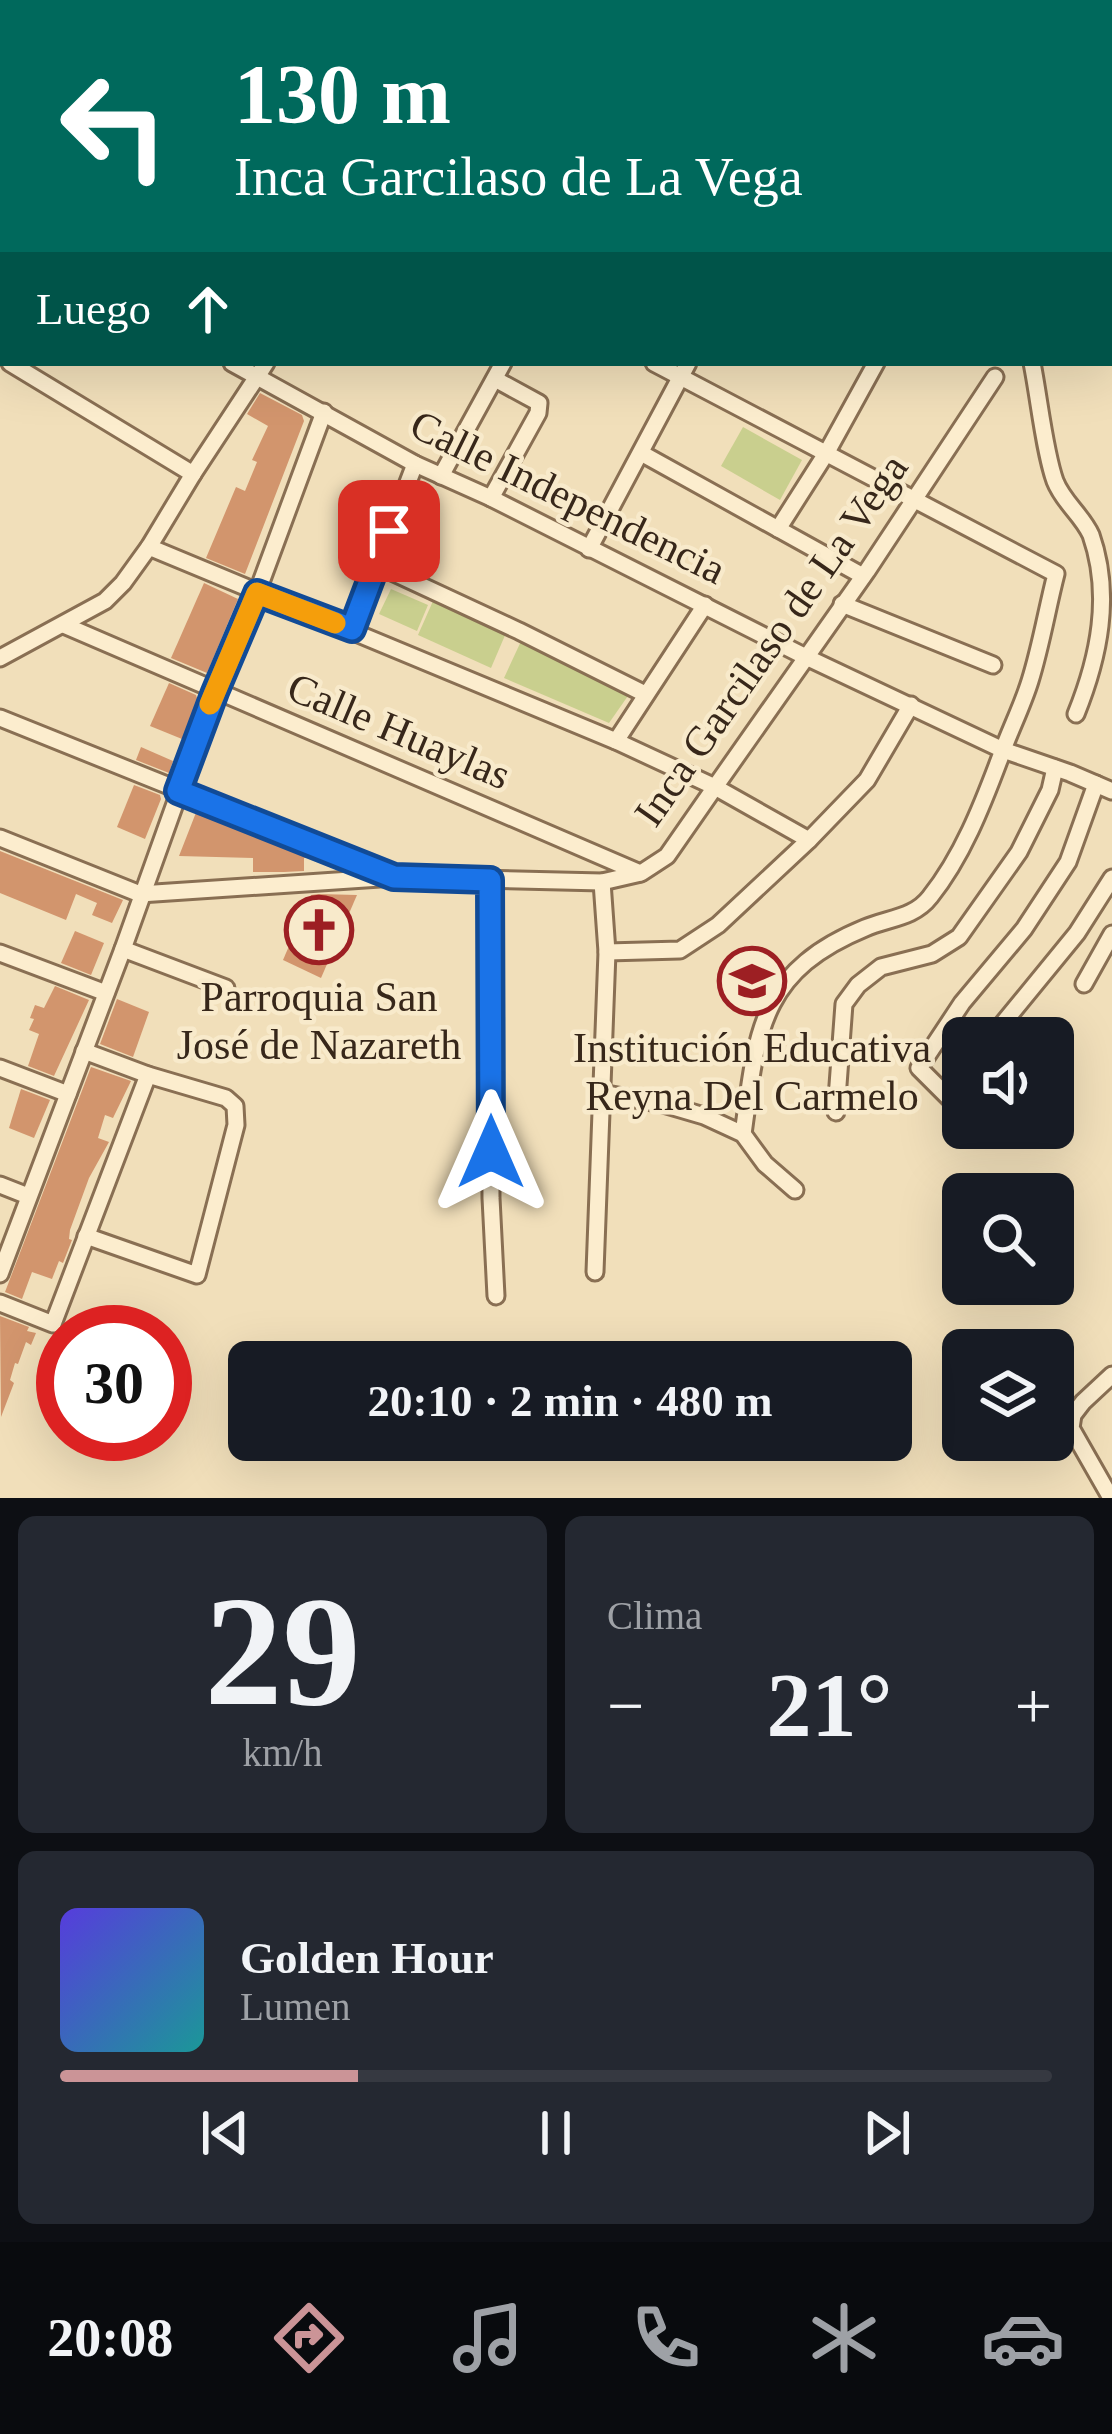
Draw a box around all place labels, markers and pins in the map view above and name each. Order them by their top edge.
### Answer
pin [338,480,440,582]
church icon: Parroquia San José de Nazareth [284,895,354,965]
school or university icon: Institución Educativa Reyna Del Carmelo [717,946,787,1016]
place label: Parroquia San José de Nazareth [177,974,461,1068]
place label: Institución Educativa Reyna Del Carmelo [573,1025,931,1119]

